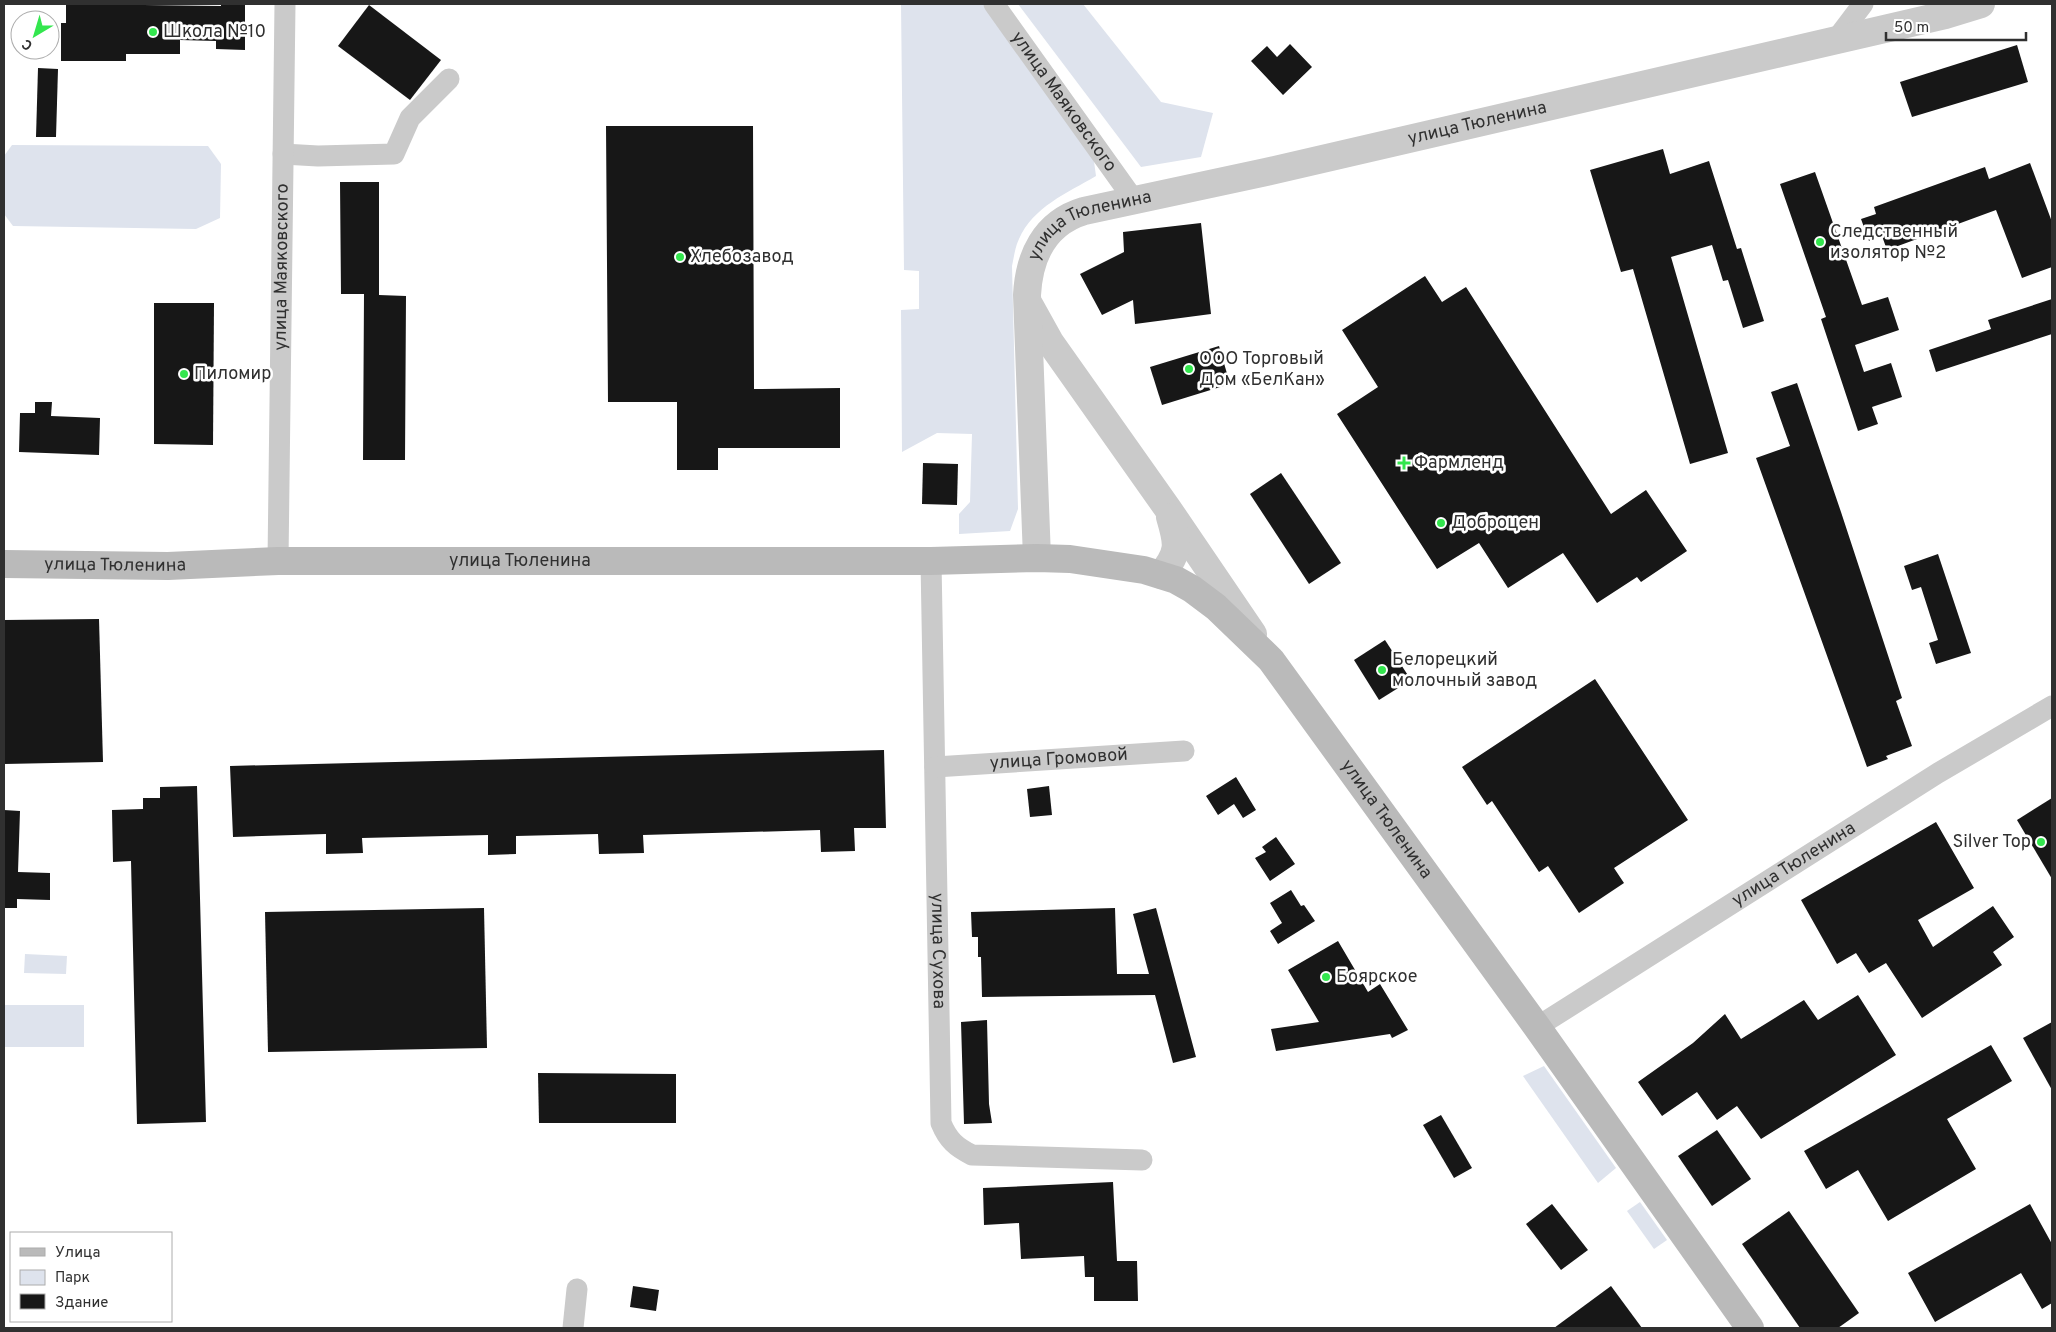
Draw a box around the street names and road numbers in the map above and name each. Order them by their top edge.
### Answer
street label: улица Маяковского [1006,27,1122,176]
street label: улица Тюленина [1405,96,1549,150]
street label: улица Маяковского [269,183,294,351]
street label: улица Тюленина [1023,185,1154,264]
street label: улица Тюленина [449,550,591,573]
street label: улица Тюленина [44,553,186,578]
street label: улица Громовой [989,743,1129,775]
street label: улица Тюленина [1336,755,1437,883]
street label: улица Тюленина [1728,817,1860,912]
street label: улица Сухова [925,893,950,1009]

